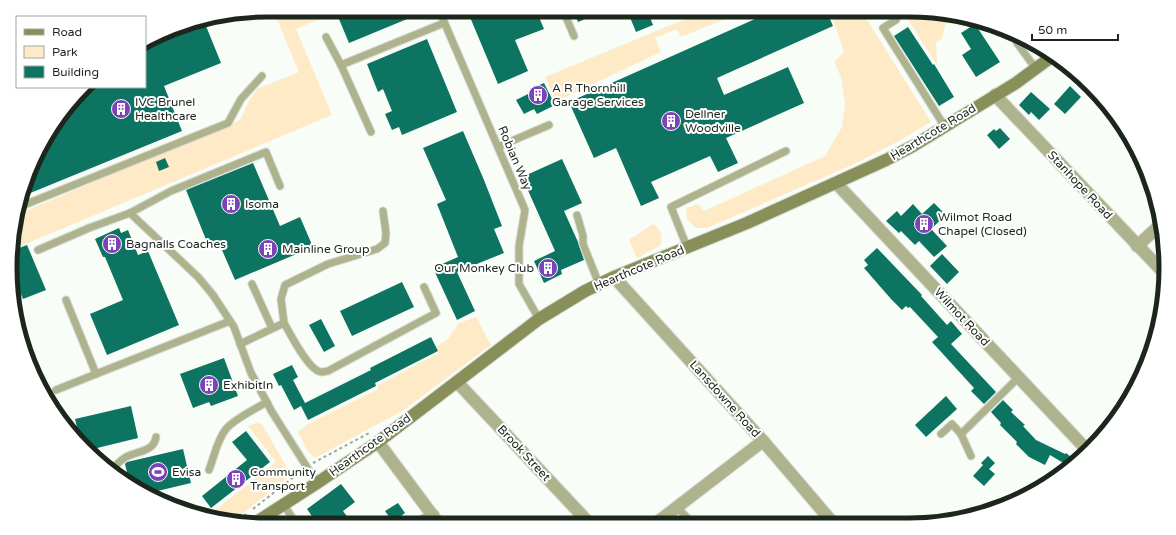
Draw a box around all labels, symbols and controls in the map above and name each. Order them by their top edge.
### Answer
legend [16,16,146,88]
scale bar [1032,16,1118,42]
text: 50 m [1038,23,1067,37]
text: Road [52,25,82,39]
text: Park [52,45,78,59]
text: Building [52,65,99,79]
place label: A R Thornhill Garage Services [552,81,644,109]
building icon: A R Thornhill Garage Services [527,84,549,106]
place label: IVC Brunel Healthcare [135,95,197,123]
building icon: IVC Brunel Healthcare [110,98,132,120]
street label: Hearthcote Road [888,101,978,163]
place label: Dellner Woodville [685,107,741,135]
building icon: Dellner Woodville [660,110,682,132]
street label: Robian Way [495,124,535,193]
street label: Stanhope Road [1045,148,1115,222]
building icon: Isoma [220,193,242,215]
place label: Isoma [245,197,279,211]
place label: Wilmot Road Chapel (Closed) [938,210,1027,238]
building icon: Wilmot Road Chapel (Closed) [913,213,935,235]
building icon: Bagnalls Coaches [101,233,123,255]
place label: Bagnalls Coaches [126,237,226,251]
building icon: Mainline Group [257,238,279,260]
place label: Mainline Group [282,242,370,256]
street label: Hearthcote Road [592,243,686,293]
building icon: Our Monkey Club [537,257,559,279]
place label: Our Monkey Club [434,261,534,275]
street label: Wilmot Road [932,285,992,349]
street label: Lansdowne Road [687,358,763,440]
building icon: ExhibitIn [198,374,220,396]
place label: ExhibitIn [223,378,273,392]
street label: Hearthcote Road [327,411,413,479]
street label: Brook Street [495,422,554,484]
sports icon: Evisa [147,461,169,483]
place label: Evisa [172,465,201,479]
place label: Community Transport [250,465,317,493]
building icon: Community Transport [225,468,247,490]

